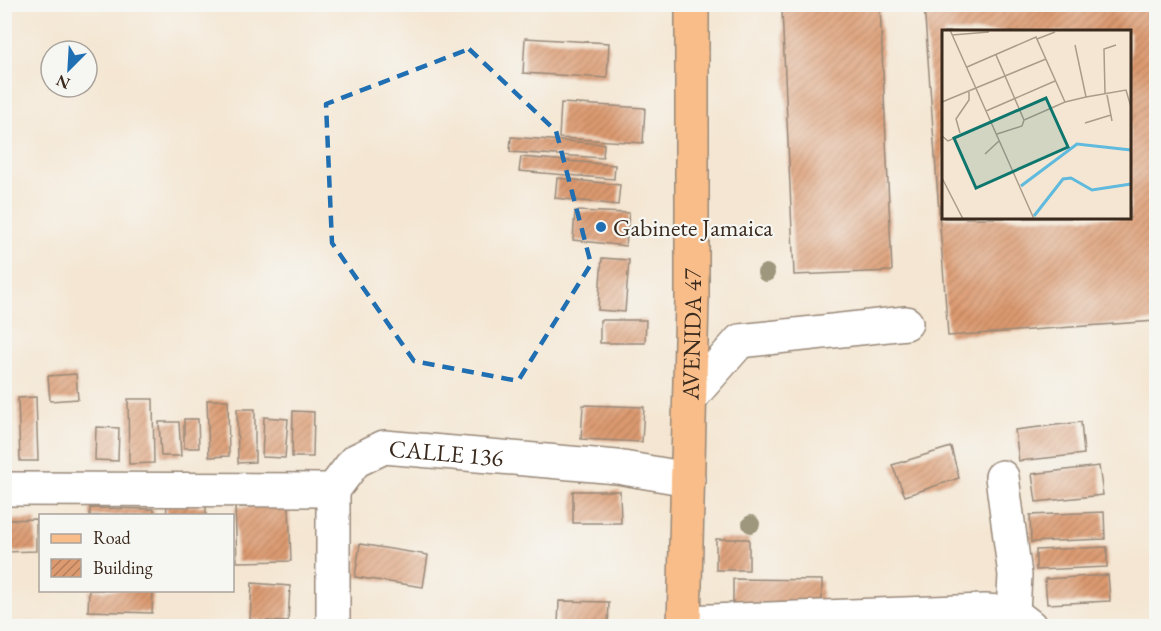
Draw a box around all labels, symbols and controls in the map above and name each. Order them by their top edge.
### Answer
inset map [942,30,1131,219]
north arrow [39,39,99,99]
text: N [53,70,73,94]
place label: Gabinete Jamaica [613,212,773,243]
marker: Gabinete Jamaica [594,220,608,234]
street label: AVENIDA 47 [674,268,708,401]
street label: CALLE 136 [388,432,505,473]
legend [39,514,234,592]
text: Road [93,526,132,549]
text: Building [93,556,153,579]

